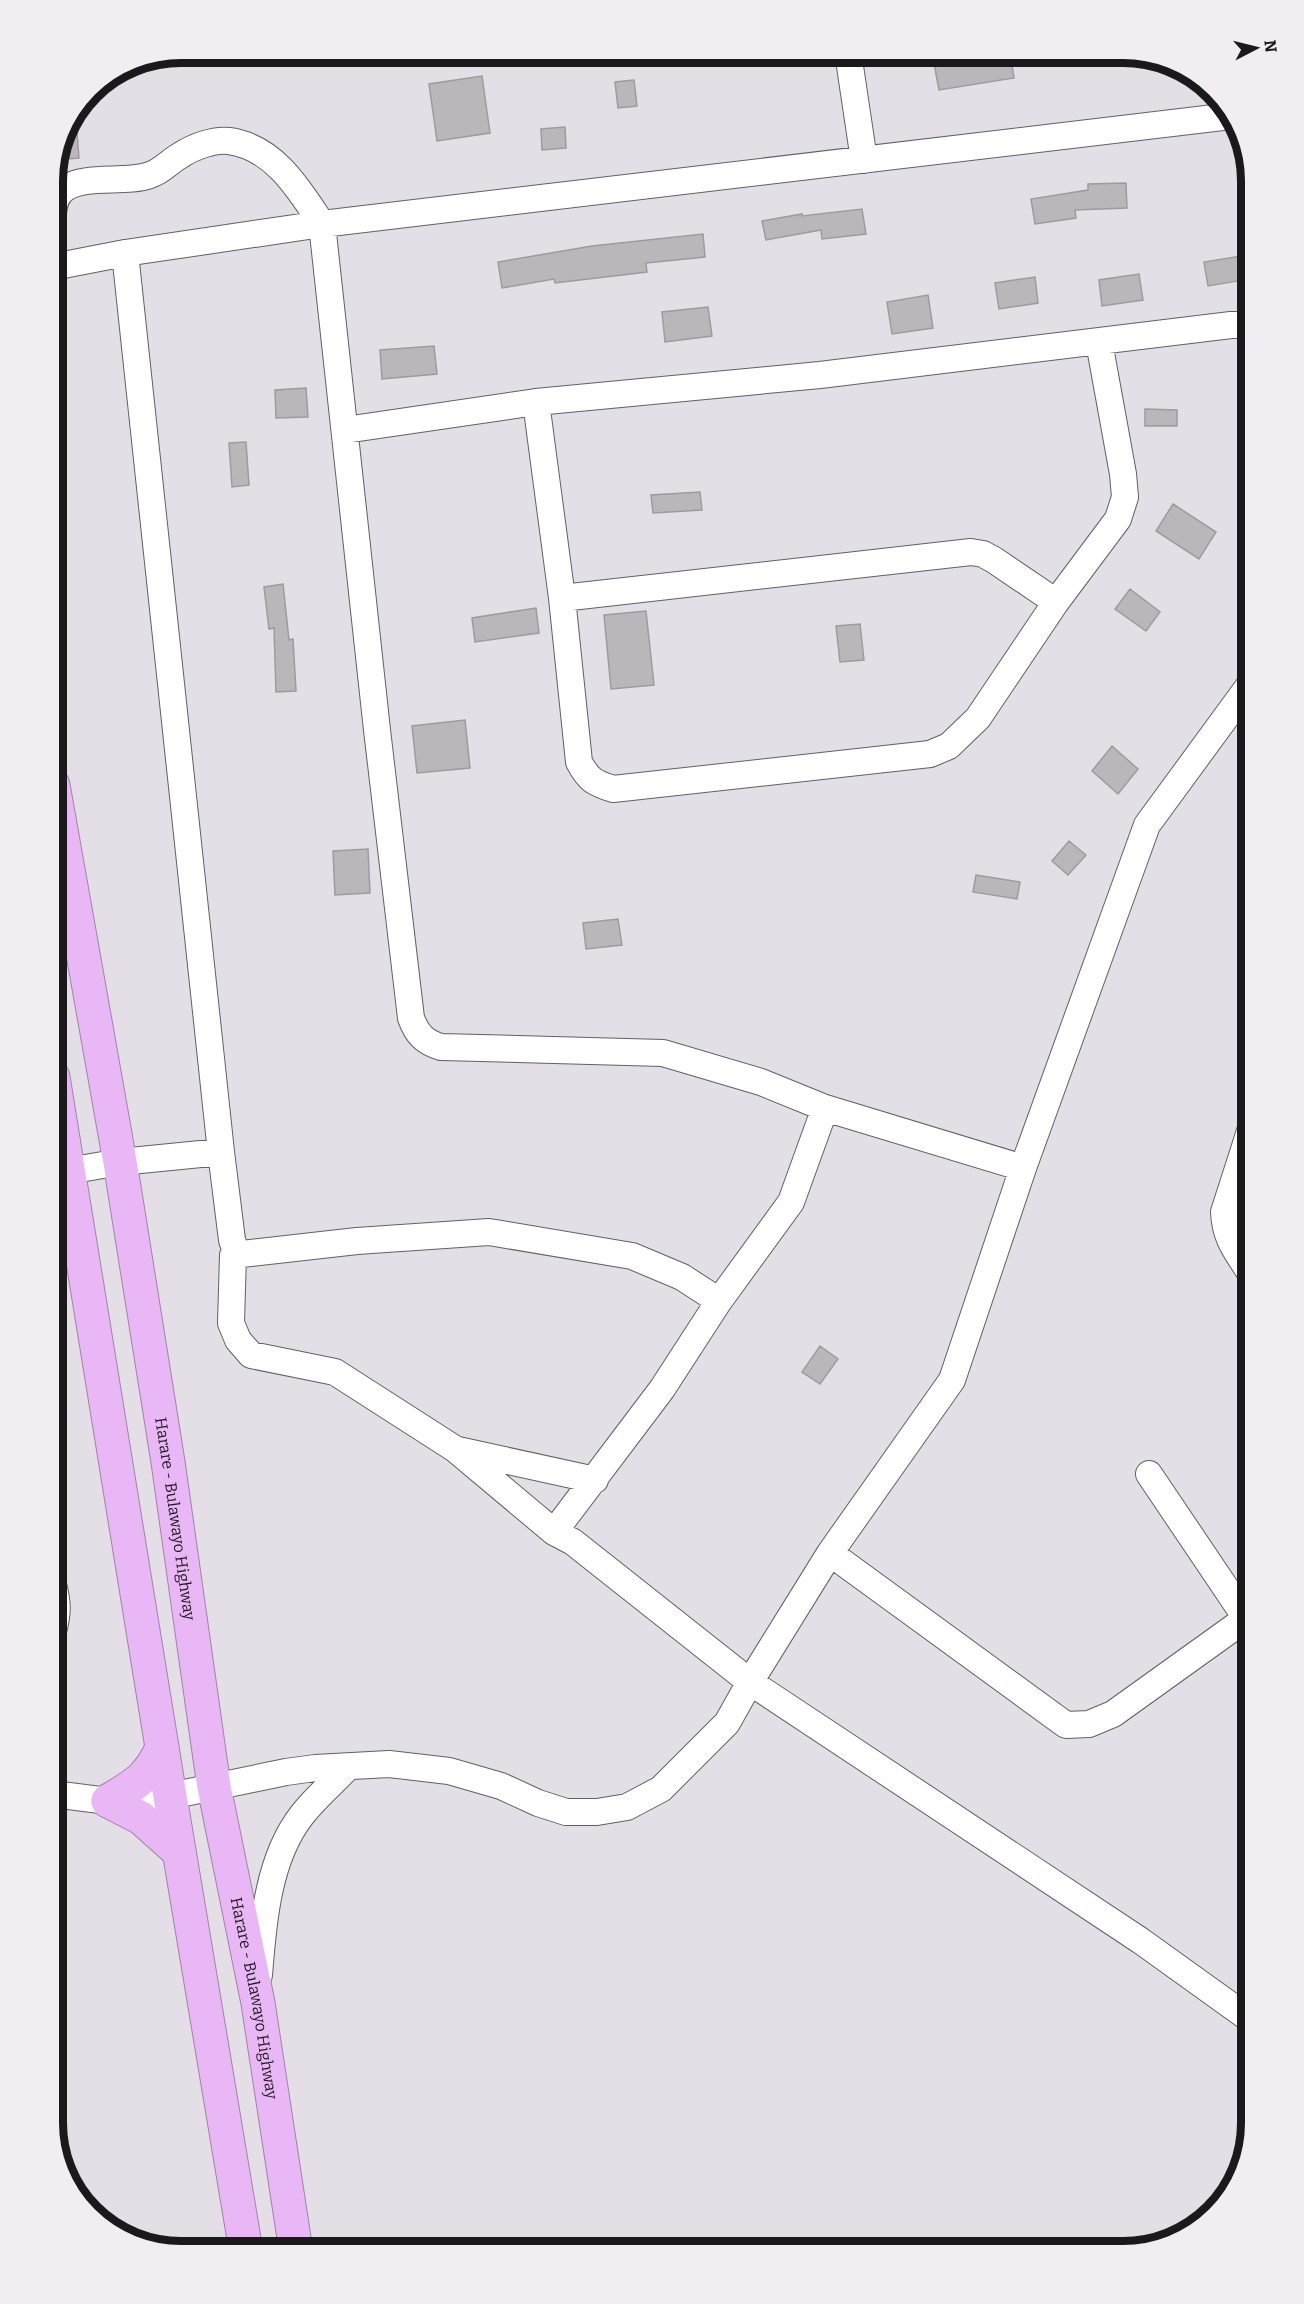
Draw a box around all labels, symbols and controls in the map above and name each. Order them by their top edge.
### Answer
north arrow [1226,18,1286,78]
text: N [1260,39,1281,54]
street label: Harare - Bulawayo Highway [151,1416,199,1622]
street label: Harare - Bulawayo Highway [227,1896,282,2101]

